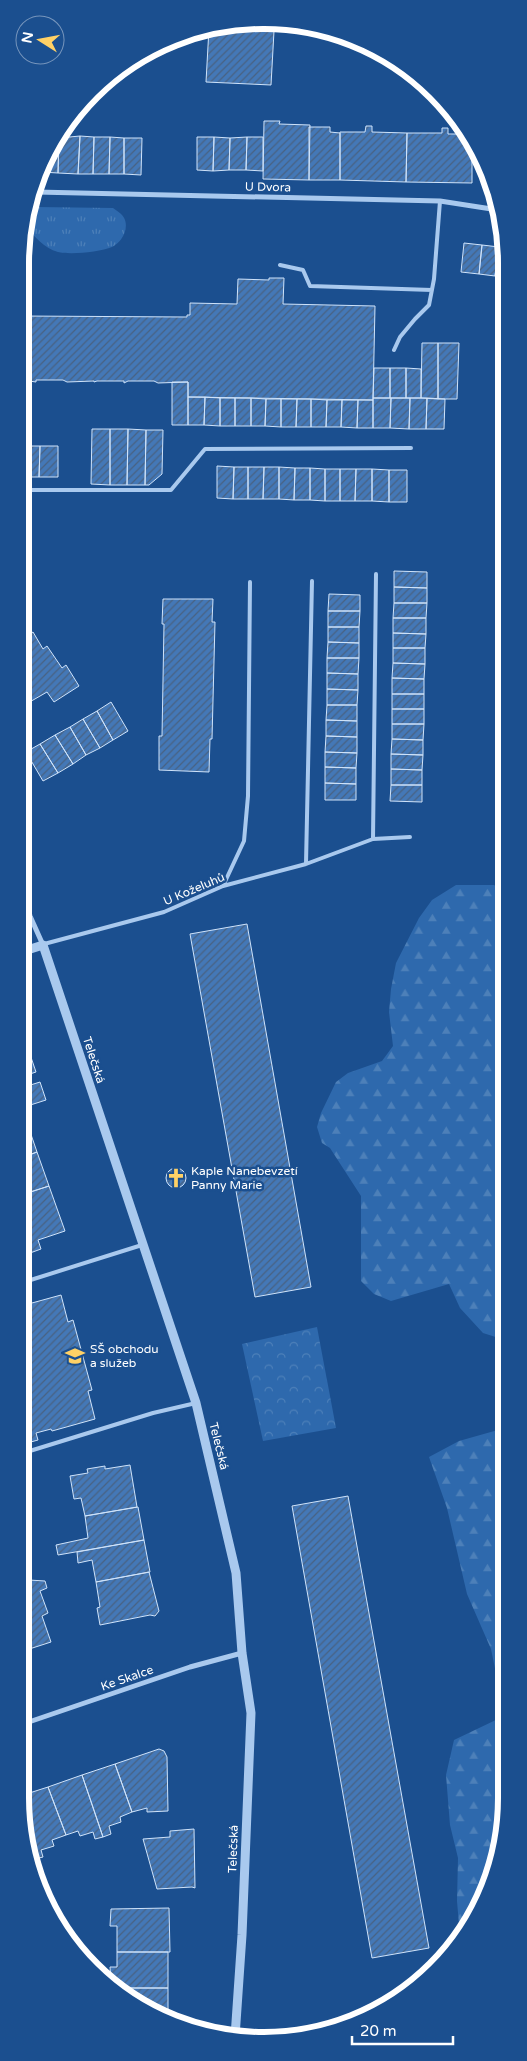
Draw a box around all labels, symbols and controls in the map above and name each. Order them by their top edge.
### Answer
north arrow [15,15,65,65]
text: N [18,30,37,45]
street label: U Dvora [245,180,291,194]
street label: U Koželuhů [161,870,227,908]
street label: Telečská [80,1035,108,1085]
place label: Kaple Nanebevzetí Panny Marie [191,1164,298,1192]
church icon: Kaple Nanebevzetí Panny Marie [165,1167,187,1189]
place label: SŠ obchodu a služeb [90,1342,159,1370]
school or university icon: SŠ obchodu a služeb [64,1345,86,1367]
street label: Telečská [206,1421,232,1471]
street label: Ke Skalce [99,1662,155,1693]
street label: Telečská [225,1825,241,1873]
scale bar [352,2014,453,2046]
text: 20 m [360,2022,397,2040]

